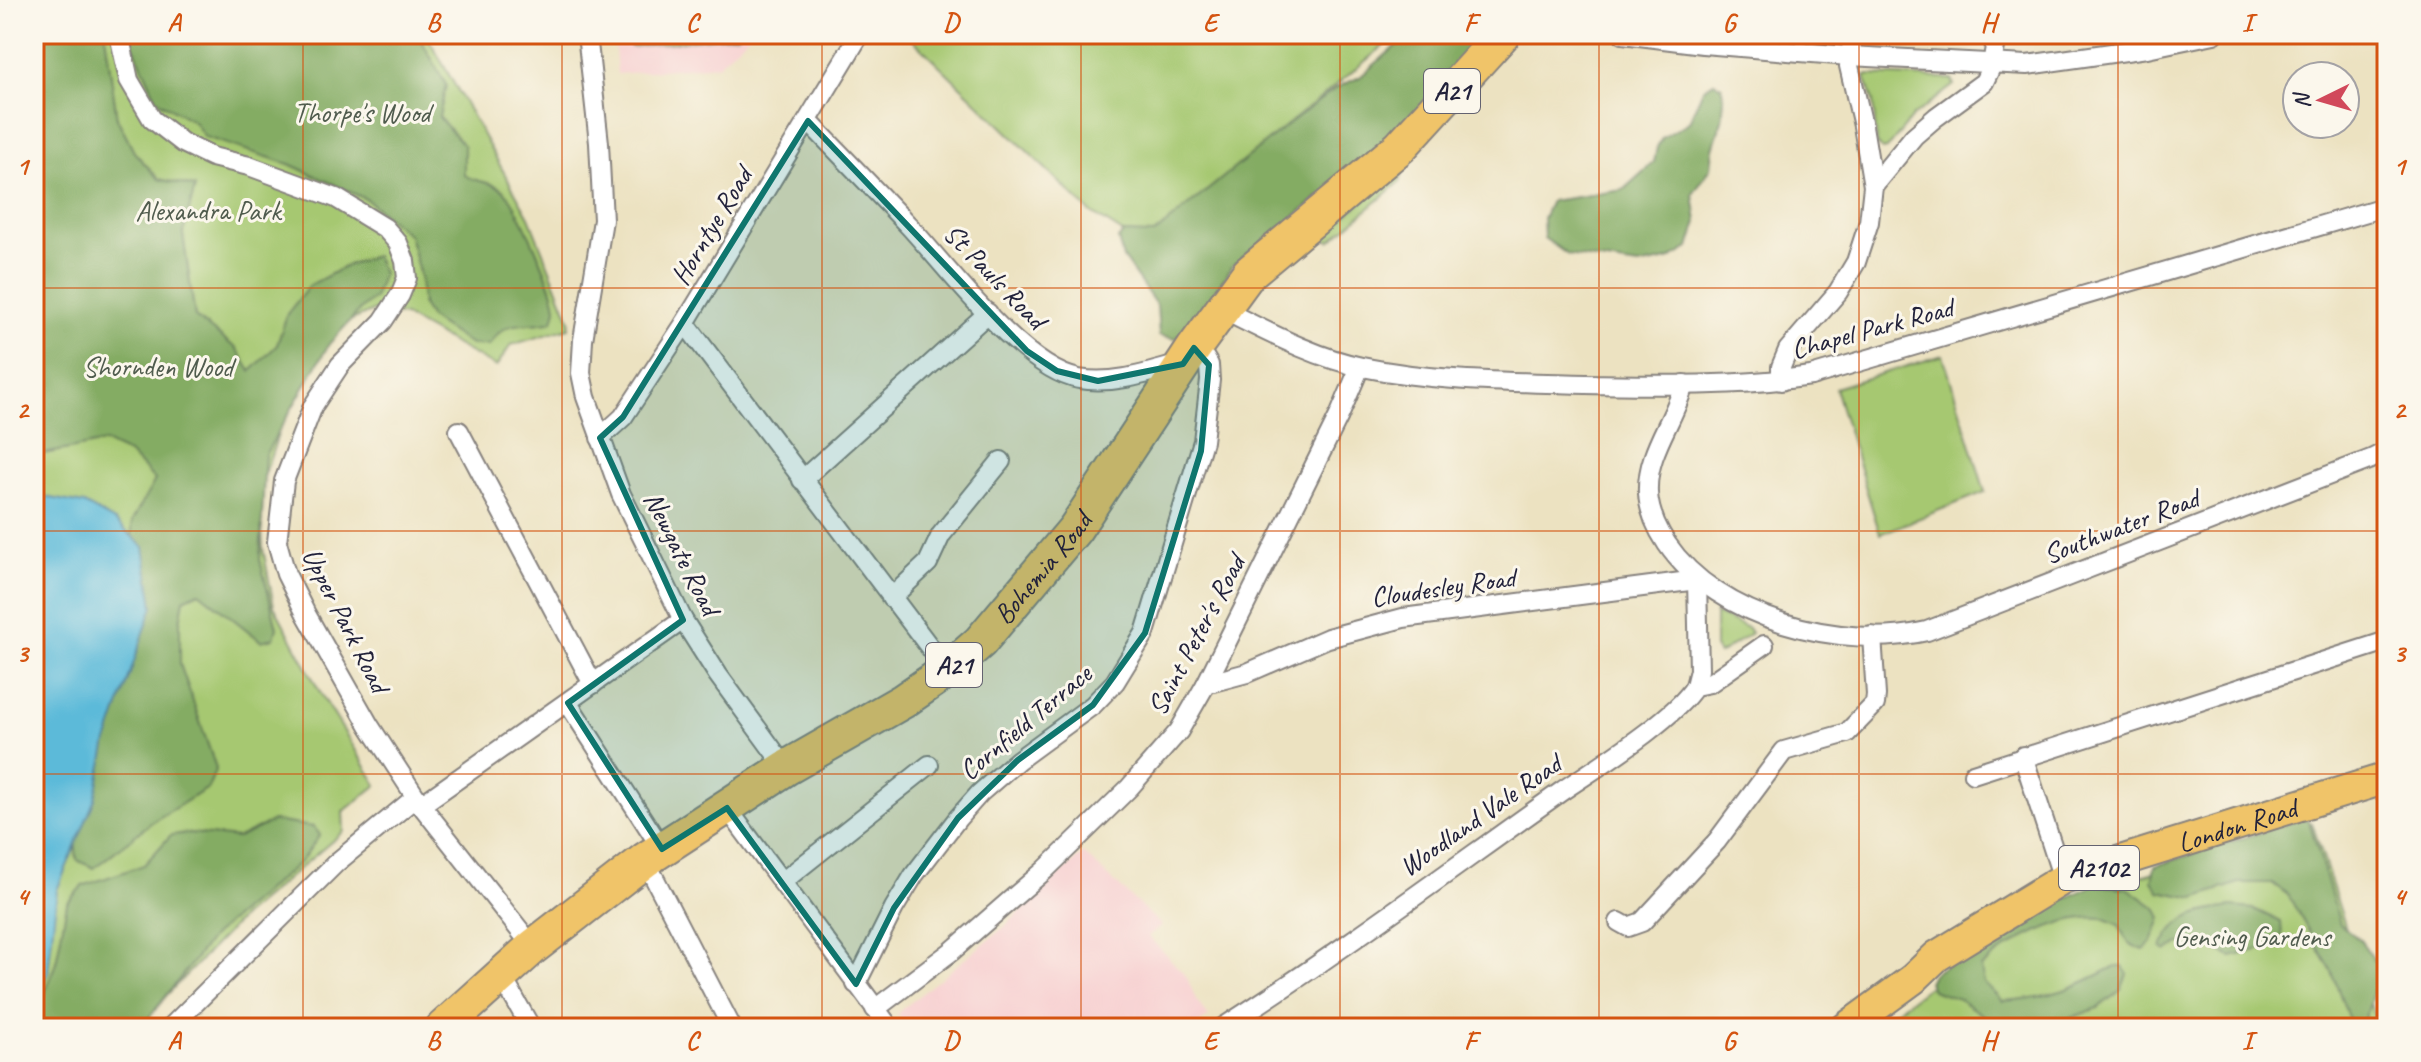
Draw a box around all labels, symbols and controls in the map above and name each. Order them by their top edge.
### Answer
text: A [167,6,182,39]
text: B [426,6,442,39]
text: C [686,6,702,39]
text: D [943,6,961,39]
text: E [1203,6,1221,39]
text: F [1464,6,1482,39]
text: G [1723,6,1739,39]
text: H [1981,6,2001,39]
text: I [2242,6,2259,39]
north arrow [2281,60,2361,140]
road number: A21 [1424,69,1480,113]
text: N [2287,90,2317,110]
park label: Thorpe's Wood [294,95,434,130]
text: 1 [16,150,31,183]
text: 1 [2393,150,2408,183]
street label: Horntye Road [662,157,762,291]
park label: Alexandra Park [135,193,283,228]
street label: St Pauls Road [936,216,1056,339]
street label: Chapel Park Road [1787,289,1961,366]
park label: Shornden Wood [83,349,237,384]
text: 2 [16,393,30,426]
text: 2 [2393,393,2407,426]
street label: Southwater Road [2038,479,2207,572]
street label: Newgate Road [636,485,730,624]
street label: Bohemia Road [985,502,1101,631]
street label: Upper Park Road [295,542,399,702]
street label: Saint Peter's Road [1139,546,1255,721]
street label: Cloudesley Road [1369,559,1521,614]
text: 3 [16,637,30,670]
text: 3 [2393,637,2407,670]
road number: A21 [926,643,982,687]
street label: Cornfield Terrace [952,655,1100,787]
street label: Woodland Vale Road [1392,744,1571,884]
street label: London Road [2173,789,2304,860]
road number: A2102 [2059,846,2139,890]
text: 4 [16,880,31,913]
text: 4 [2393,880,2408,913]
park label: Gensing Gardens [2174,919,2333,954]
text: A [167,1024,182,1057]
text: B [426,1024,442,1057]
text: C [686,1024,702,1057]
text: D [943,1024,961,1057]
text: E [1203,1024,1221,1057]
text: F [1464,1024,1482,1057]
text: G [1723,1024,1739,1057]
text: H [1981,1024,2001,1057]
text: I [2242,1024,2259,1057]

